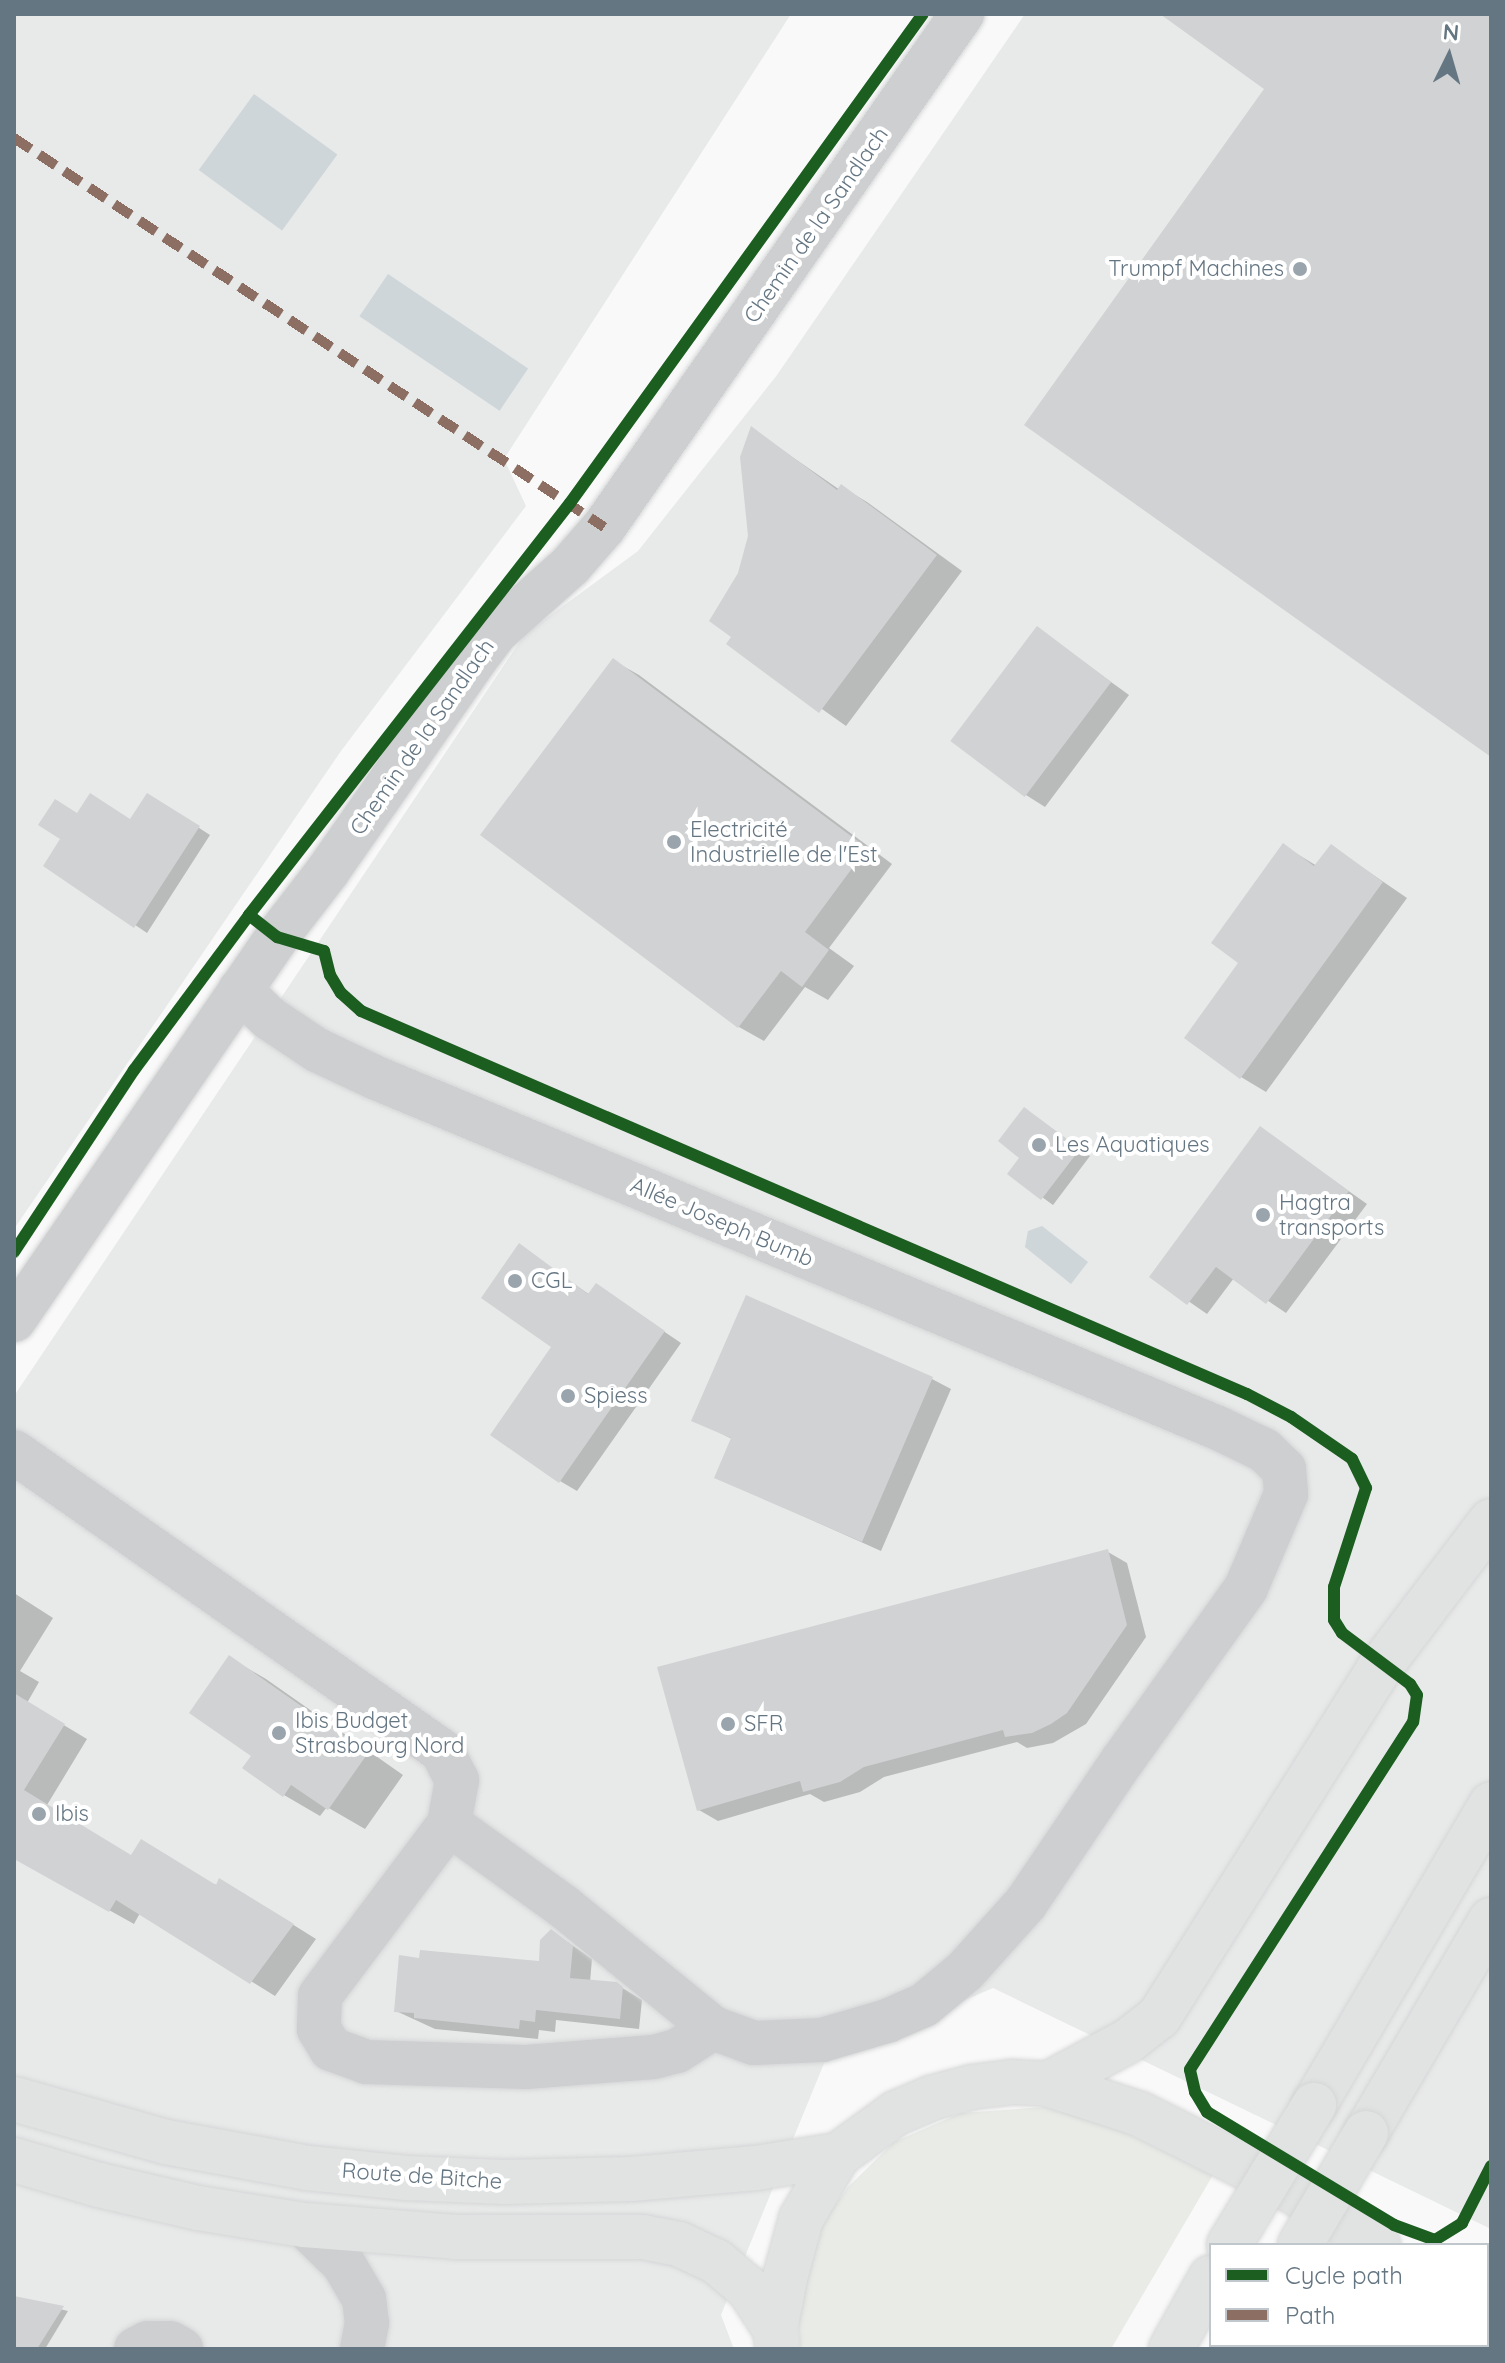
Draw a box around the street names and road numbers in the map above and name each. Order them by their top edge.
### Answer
street label: Chemin de la Sandlach [738,122,894,328]
street label: Chemin de la Sandlach [344,634,500,840]
street label: Allée Joseph Bumb [627,1172,817,1272]
street label: Route de Bitche [341,2157,503,2195]

